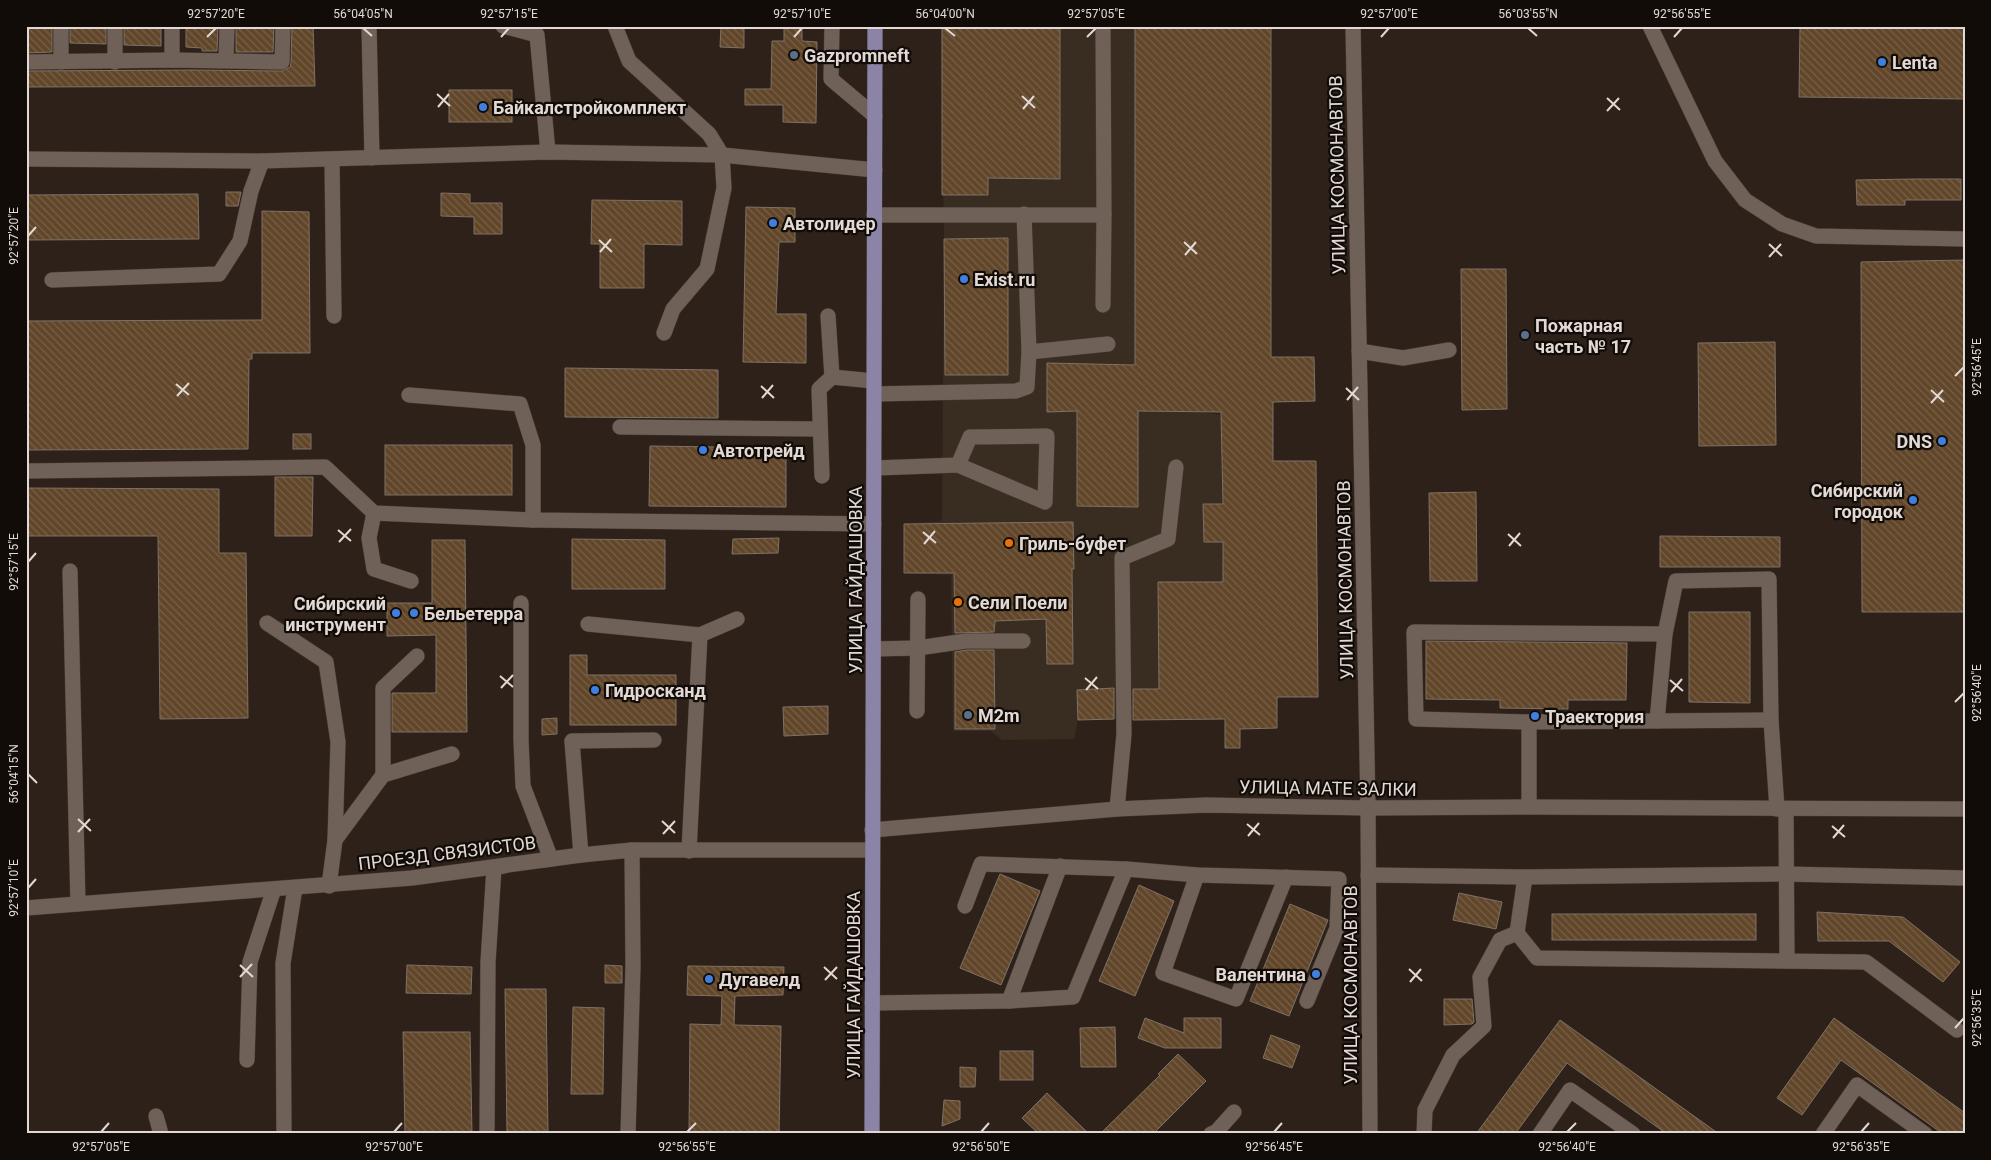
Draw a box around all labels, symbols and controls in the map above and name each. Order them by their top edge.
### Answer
text: 92°57'20"E [187,7,245,21]
text: 56°04'05"N [333,7,393,21]
text: 92°57'15"E [480,7,538,21]
text: 92°57'10"E [773,7,831,21]
text: 56°04'00"N [915,7,975,21]
text: 92°57'05"E [1067,7,1125,21]
text: 92°57'00"E [1360,7,1418,21]
text: 56°03'55"N [1498,7,1558,21]
text: 92°56'55"E [1653,7,1711,21]
place label: Gazpromneft [804,45,910,66]
marker: Gazpromneft [788,49,800,61]
place label: Lenta [1892,52,1938,73]
marker: Lenta [1876,56,1888,68]
street label: УЛИЦА КОСМОНАВТОВ [1325,75,1349,275]
place label: Байкалстройкомплект [493,97,686,118]
marker: Байкалстройкомплект [477,101,489,113]
text: 92°57'20"E [7,207,21,265]
place label: Автолидер [783,213,876,234]
marker: Автолидер [767,217,779,229]
place label: Exist.ru [974,269,1035,290]
marker: Exist.ru [958,273,970,285]
place label: Пожарная часть № 17 [1535,315,1631,357]
marker: Пожарная часть № 17 [1519,329,1531,341]
text: 92°56'45"E [1970,338,1984,396]
place label: DNS [1897,431,1932,452]
marker: DNS [1936,435,1948,447]
place label: Автотрейд [713,440,805,461]
marker: Автотрейд [697,444,709,456]
street label: УЛИЦА КОСМОНАВТОВ [1333,480,1357,680]
place label: Сибирский городок [1811,480,1904,522]
street label: УЛИЦА ГАЙДАШОВКА [845,486,866,674]
marker: Сибирский городок [1907,494,1919,506]
text: 92°57'15"E [7,533,21,591]
place label: Гриль-буфет [1019,533,1126,554]
marker: Гриль-буфет [1003,537,1015,549]
place label: Сели Поели [968,592,1067,613]
place label: Сибирский инструмент [285,593,386,635]
marker: Сели Поели [952,596,964,608]
place label: Бельетерра [424,603,523,624]
marker: Сибирский инструмент [390,607,402,619]
marker: Бельетерра [408,607,420,619]
text: 92°56'40"E [1970,664,1984,722]
place label: Гидросканд [605,680,706,701]
marker: Гидросканд [589,684,601,696]
place label: М2m [978,705,1020,726]
place label: Траектория [1545,706,1644,727]
marker: М2m [962,709,974,721]
marker: Траектория [1529,710,1541,722]
text: 56°04'15"N [7,744,21,804]
street label: УЛИЦА МАТЕ ЗАЛКИ [1239,776,1417,800]
street label: ПРОЕЗД СВЯЗИСТОВ [357,832,537,874]
text: 92°57'10"E [7,859,21,917]
street label: УЛИЦА КОСМОНАВТОВ [1340,885,1361,1085]
street label: УЛИЦА ГАЙДАШОВКА [843,891,864,1079]
place label: Валентина [1216,964,1306,985]
marker: Валентина [1310,968,1322,980]
place label: Дугавелд [719,969,801,990]
marker: Дугавелд [703,973,715,985]
text: 92°56'35"E [1970,989,1984,1047]
text: 92°57'05"E [72,1140,130,1154]
text: 92°57'00"E [365,1140,423,1154]
text: 92°56'55"E [658,1140,716,1154]
text: 92°56'50"E [952,1140,1010,1154]
text: 92°56'45"E [1245,1140,1303,1154]
text: 92°56'40"E [1538,1140,1596,1154]
text: 92°56'35"E [1832,1140,1890,1154]

